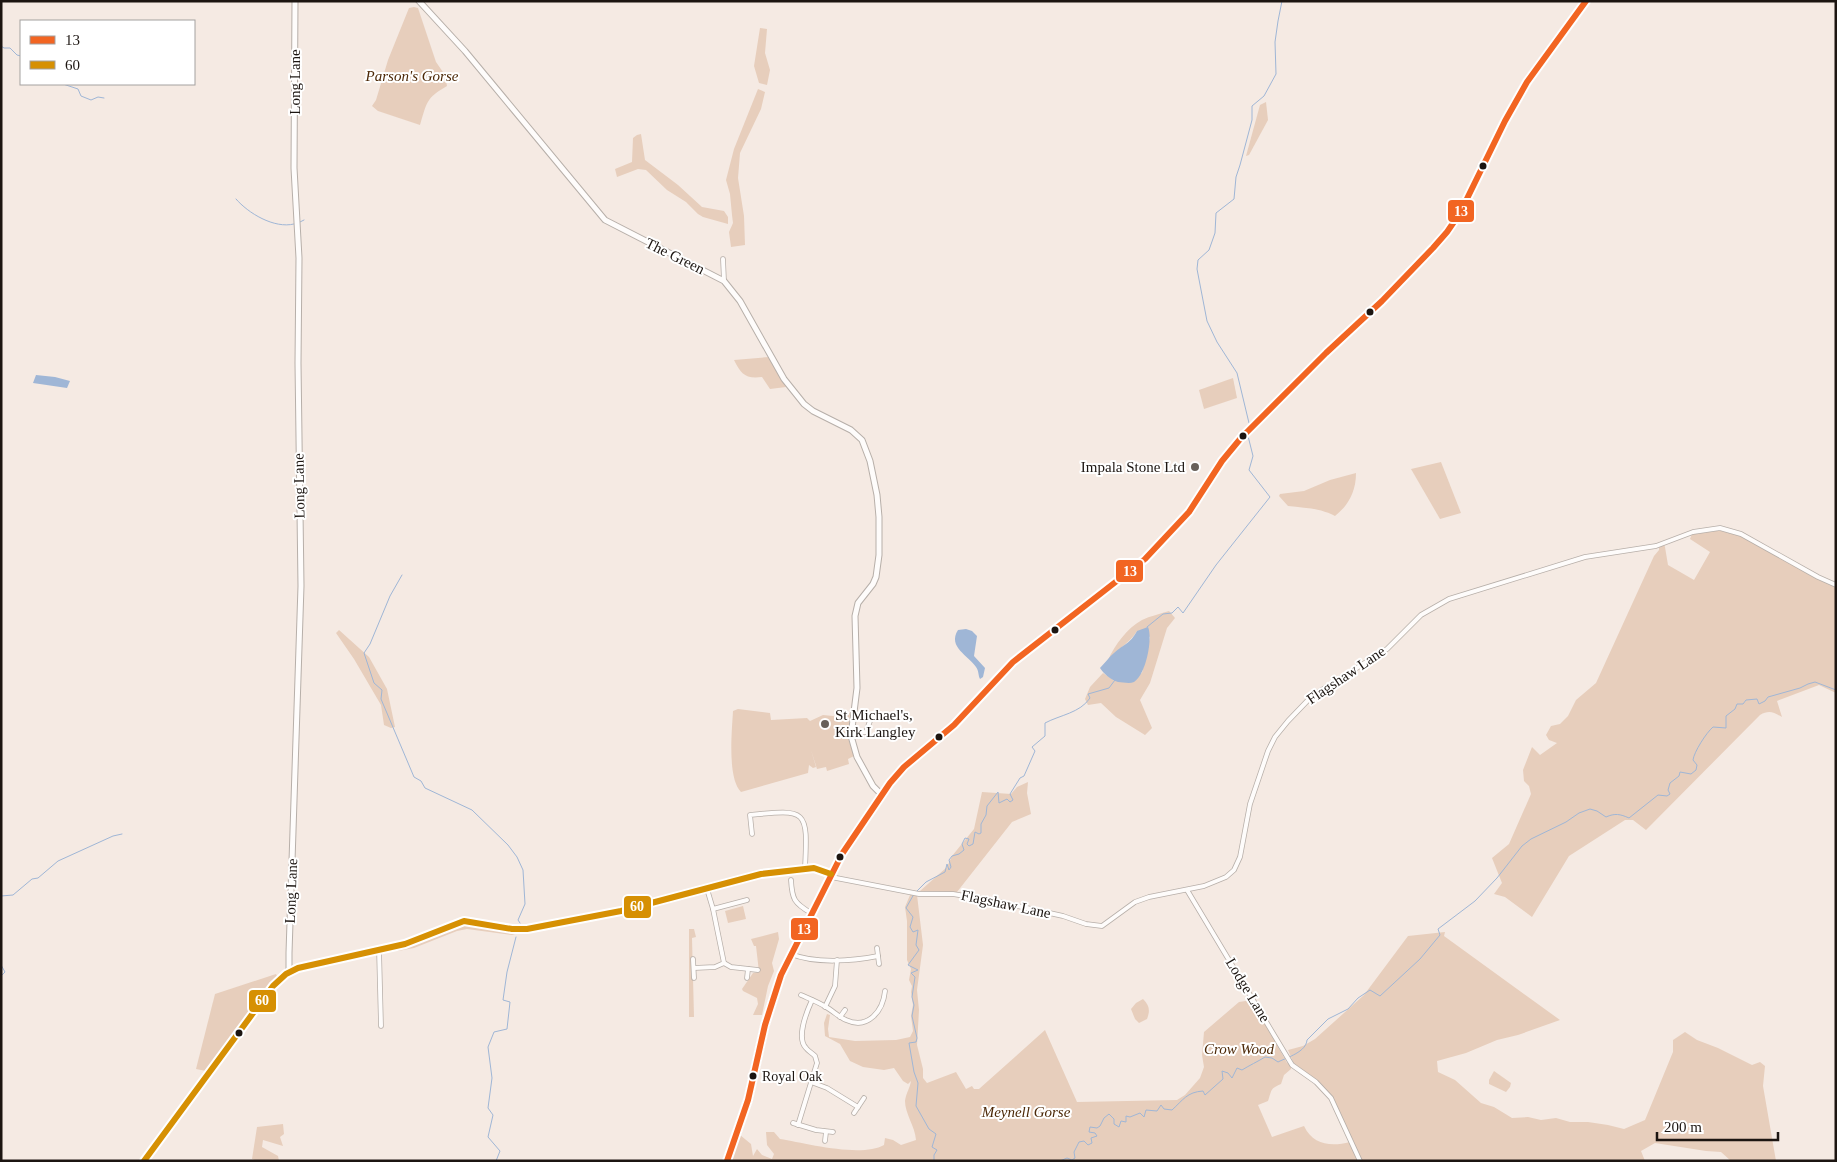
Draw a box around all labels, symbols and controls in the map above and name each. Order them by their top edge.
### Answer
legend [20,20,195,85]
text: 13 [65,32,80,48]
street label: Long Lane [287,49,303,115]
text: 60 [65,57,80,73]
park label: Parson's Gorse [365,68,459,84]
unlabelled marker [1478,161,1488,171]
line badge: 13 [1447,199,1475,223]
text: 13 [1454,204,1468,219]
street label: The Green [643,235,708,277]
unlabelled marker [1365,307,1375,317]
unlabelled marker [1238,431,1248,441]
street label: Long Lane [290,453,308,519]
place label: Impala Stone Ltd [1081,459,1185,475]
marker: Impala Stone Ltd [1189,461,1201,473]
line badge: 13 [1115,559,1144,583]
text: 13 [1123,564,1137,579]
unlabelled marker [1050,625,1060,635]
street label: Flagshaw Lane [1304,643,1389,707]
place label: St Michael's, Kirk Langley [835,707,916,740]
marker: St Michael's, Kirk Langley [819,718,831,730]
unlabelled marker [934,732,944,742]
unlabelled marker [835,852,845,862]
street label: Long Lane [282,858,300,924]
street label: Flagshaw Lane [960,887,1053,921]
line badge: 60 [623,895,652,919]
text: 60 [630,899,644,914]
line badge: 13 [790,917,819,941]
text: 13 [797,922,811,937]
street label: Lodge Lane [1223,955,1274,1025]
line badge: 60 [248,989,277,1013]
text: 60 [255,993,269,1008]
unlabelled marker [234,1028,244,1038]
park label: Crow Wood [1204,1041,1275,1057]
place label: Royal Oak [762,1069,822,1084]
marker: Royal Oak [748,1071,758,1081]
park label: Meynell Gorse [981,1104,1071,1120]
scale bar [1657,1110,1778,1142]
text: 200 m [1664,1119,1702,1135]

